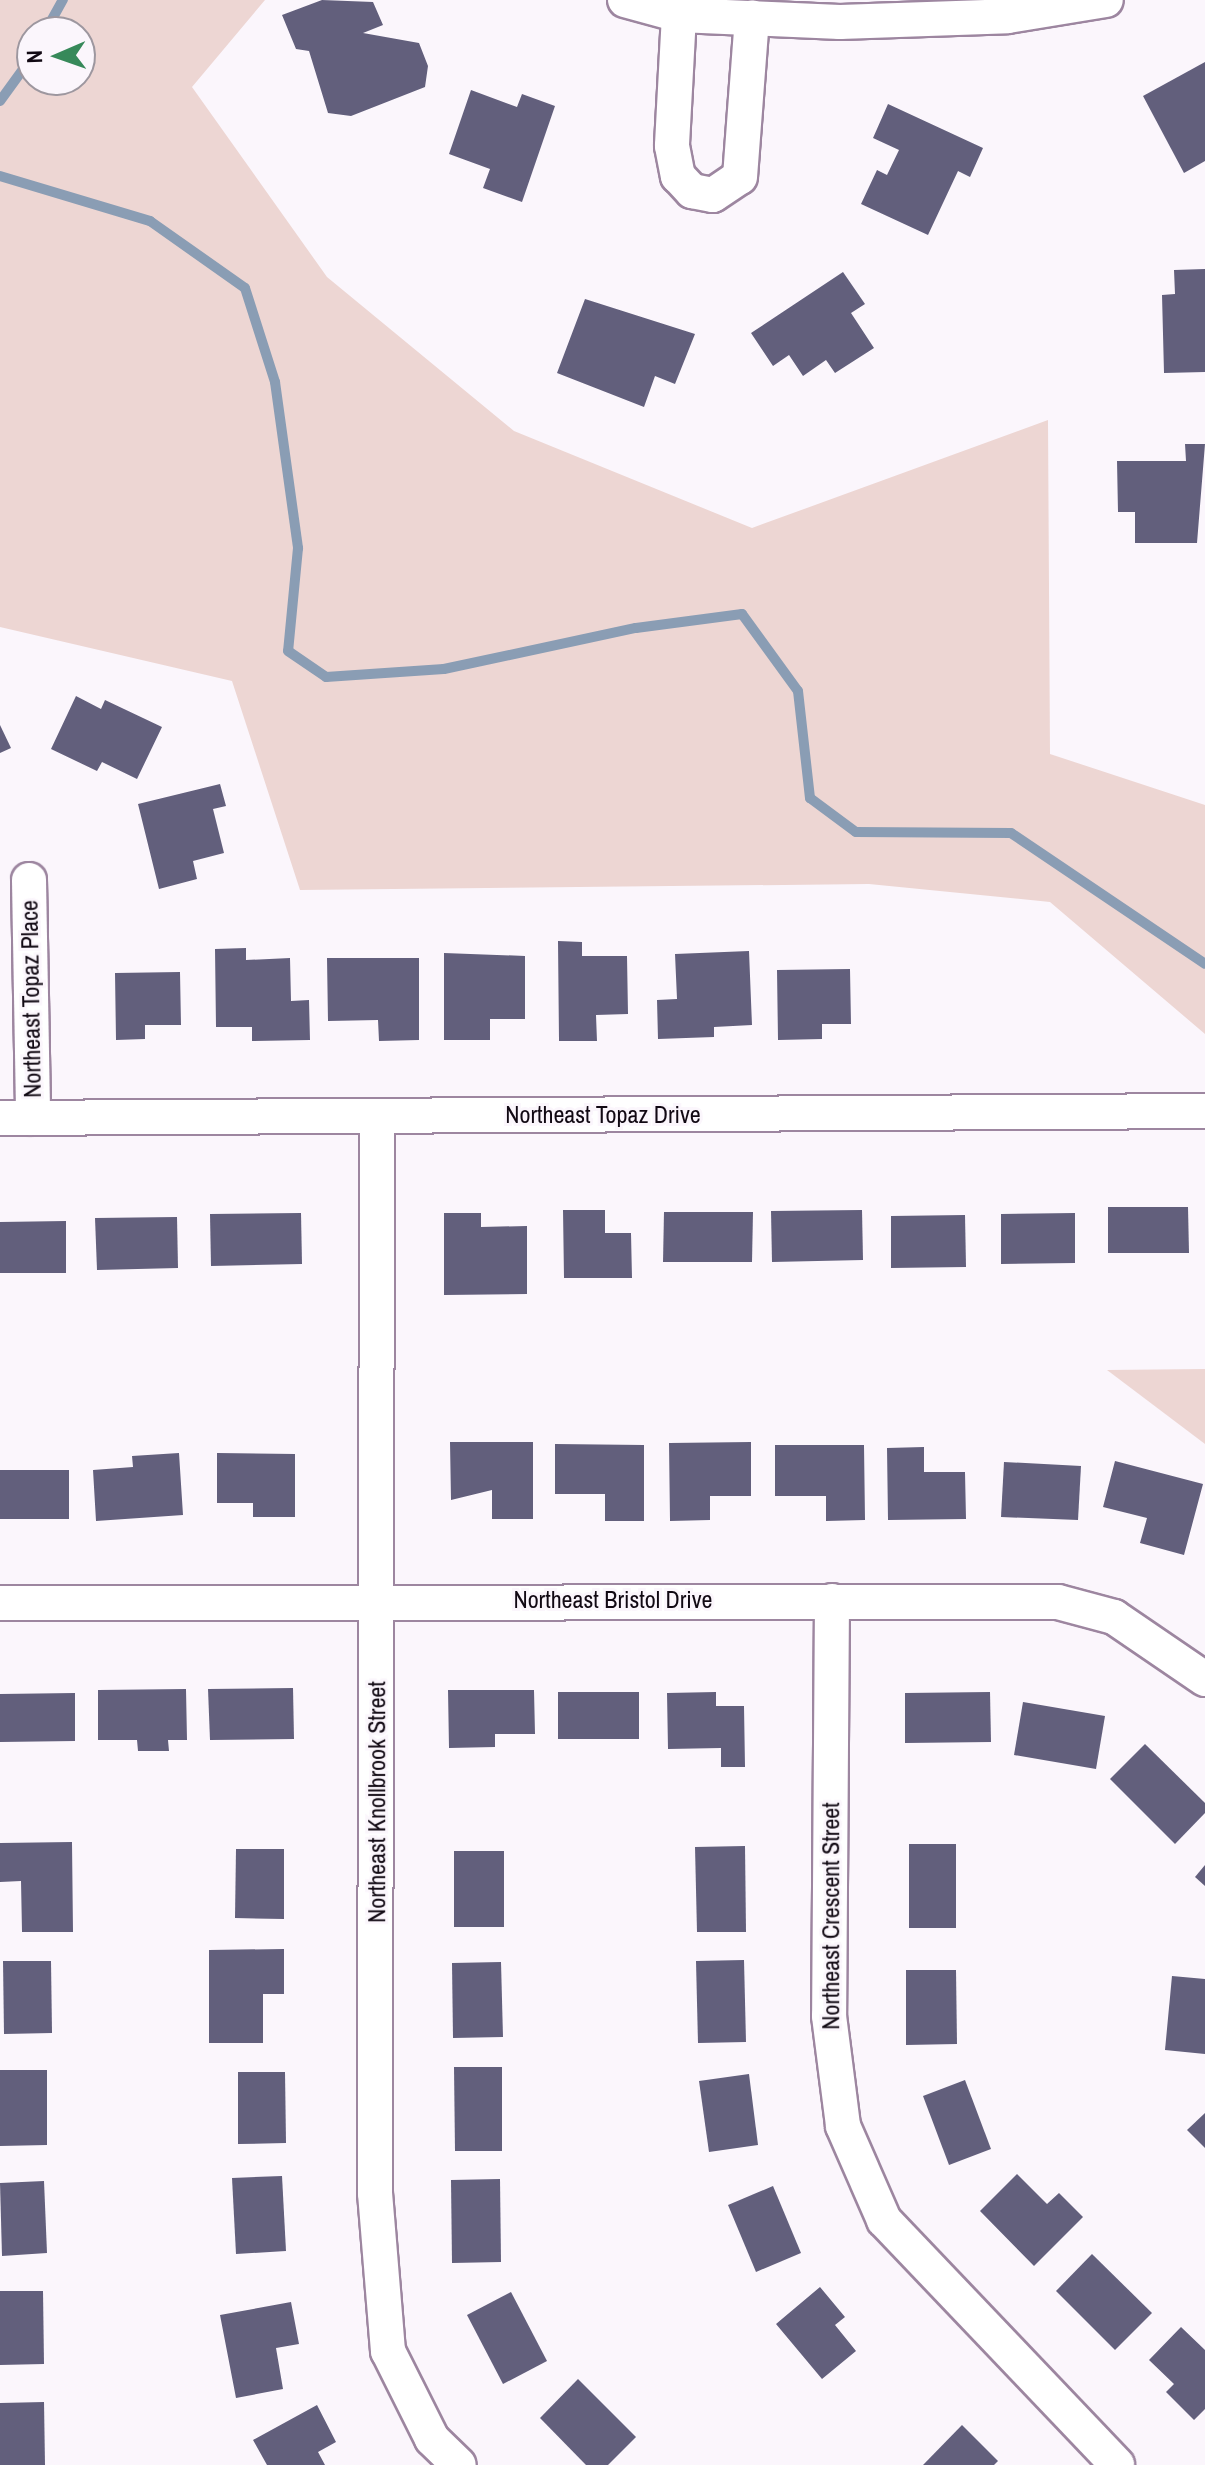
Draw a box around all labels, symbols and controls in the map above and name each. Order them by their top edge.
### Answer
north arrow [16,16,96,96]
text: N [19,50,49,64]
street label: Northeast Topaz Place [15,900,47,1098]
street label: Northeast Topaz Drive [505,1101,701,1129]
street label: Northeast Bristol Drive [513,1586,713,1614]
street label: Northeast Knollbrook Street [363,1681,391,1923]
street label: Northeast Crescent Street [817,1802,845,2030]

